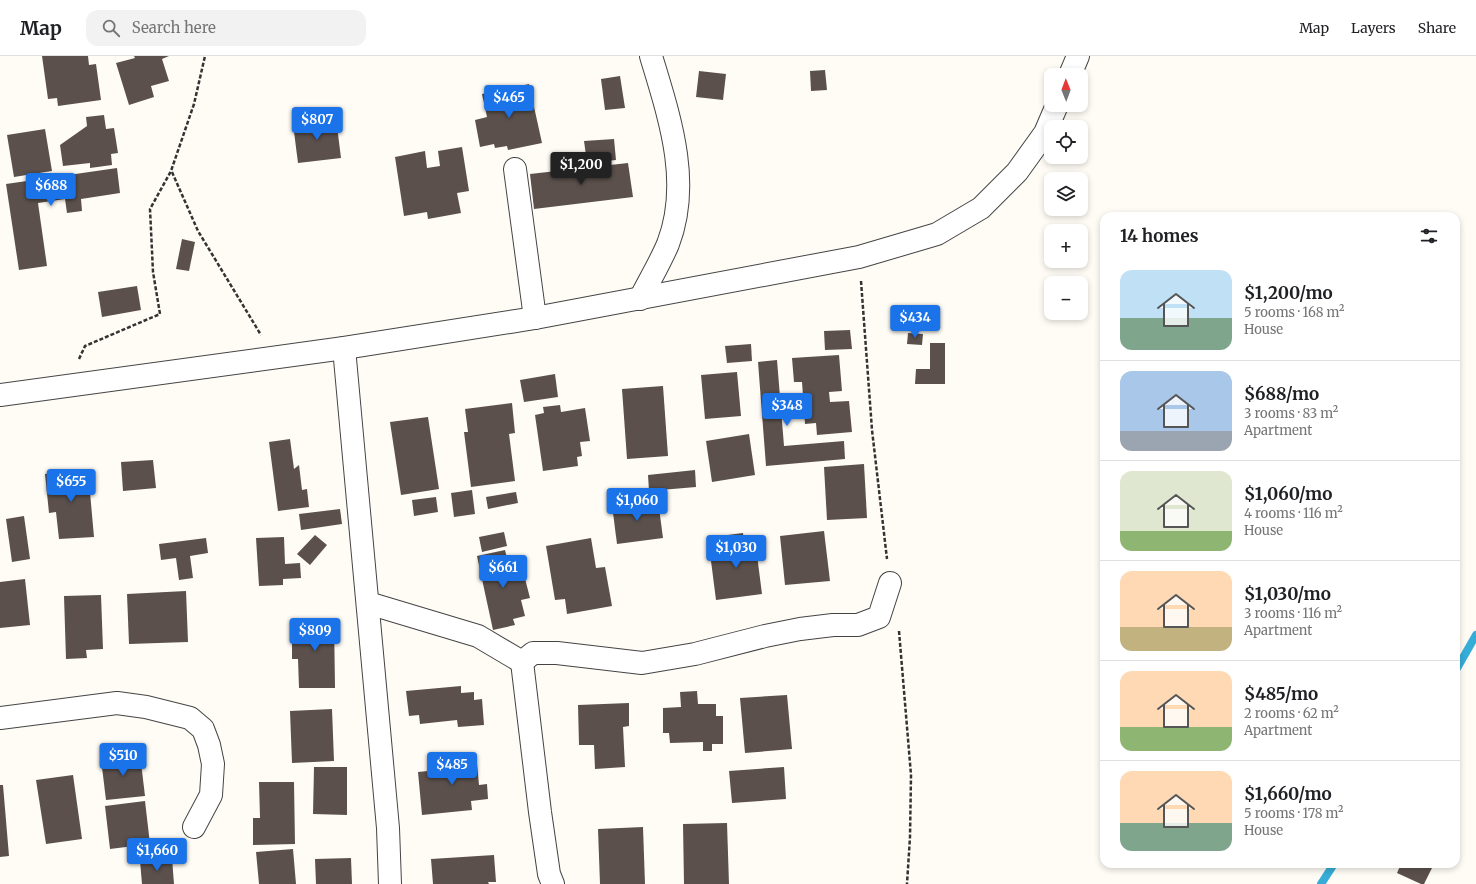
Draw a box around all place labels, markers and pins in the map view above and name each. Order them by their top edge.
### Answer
pin: $465 [485,85,533,119]
pin: $807 [293,107,341,141]
pin: $1,200 [548,152,614,186]
pin: $688 [27,173,75,207]
pin: $434 [891,305,939,339]
pin: $348 [763,393,811,427]
pin: $655 [47,469,95,503]
pin: $1,060 [604,488,670,522]
pin: $1,030 [703,535,769,569]
pin: $661 [479,555,527,589]
pin: $809 [291,618,339,652]
pin: $510 [99,743,147,777]
pin: $485 [428,752,476,786]
pin: $1,660 [124,838,190,872]

